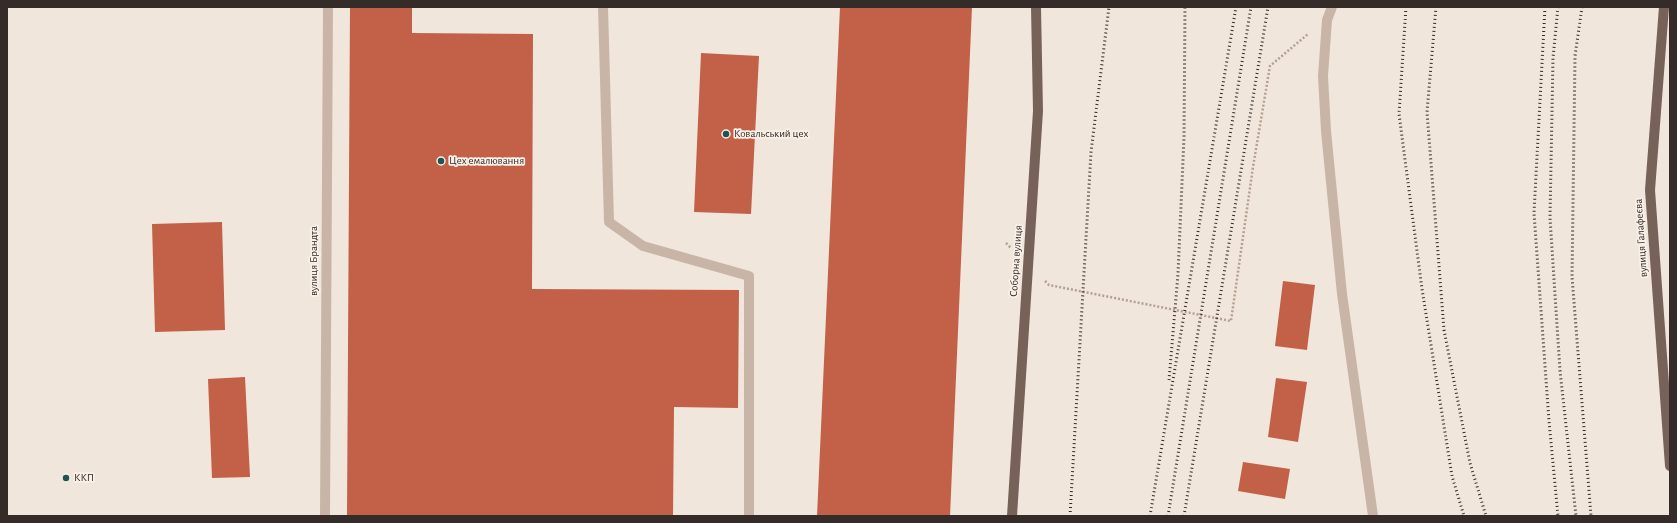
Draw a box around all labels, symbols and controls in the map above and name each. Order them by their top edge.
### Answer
place label: Ковальський цех [734,127,808,141]
marker: Ковальський цех [721,129,731,139]
place label: Цех емалювання [449,154,524,168]
marker: Цех емалювання [436,156,446,166]
street label: вулиця Галафеєва [1632,198,1650,278]
street label: Соборна вулиця [1007,225,1025,297]
street label: вулиця Брандта [307,226,321,296]
place label: ККП [74,471,94,485]
marker: ККП [61,473,71,483]

